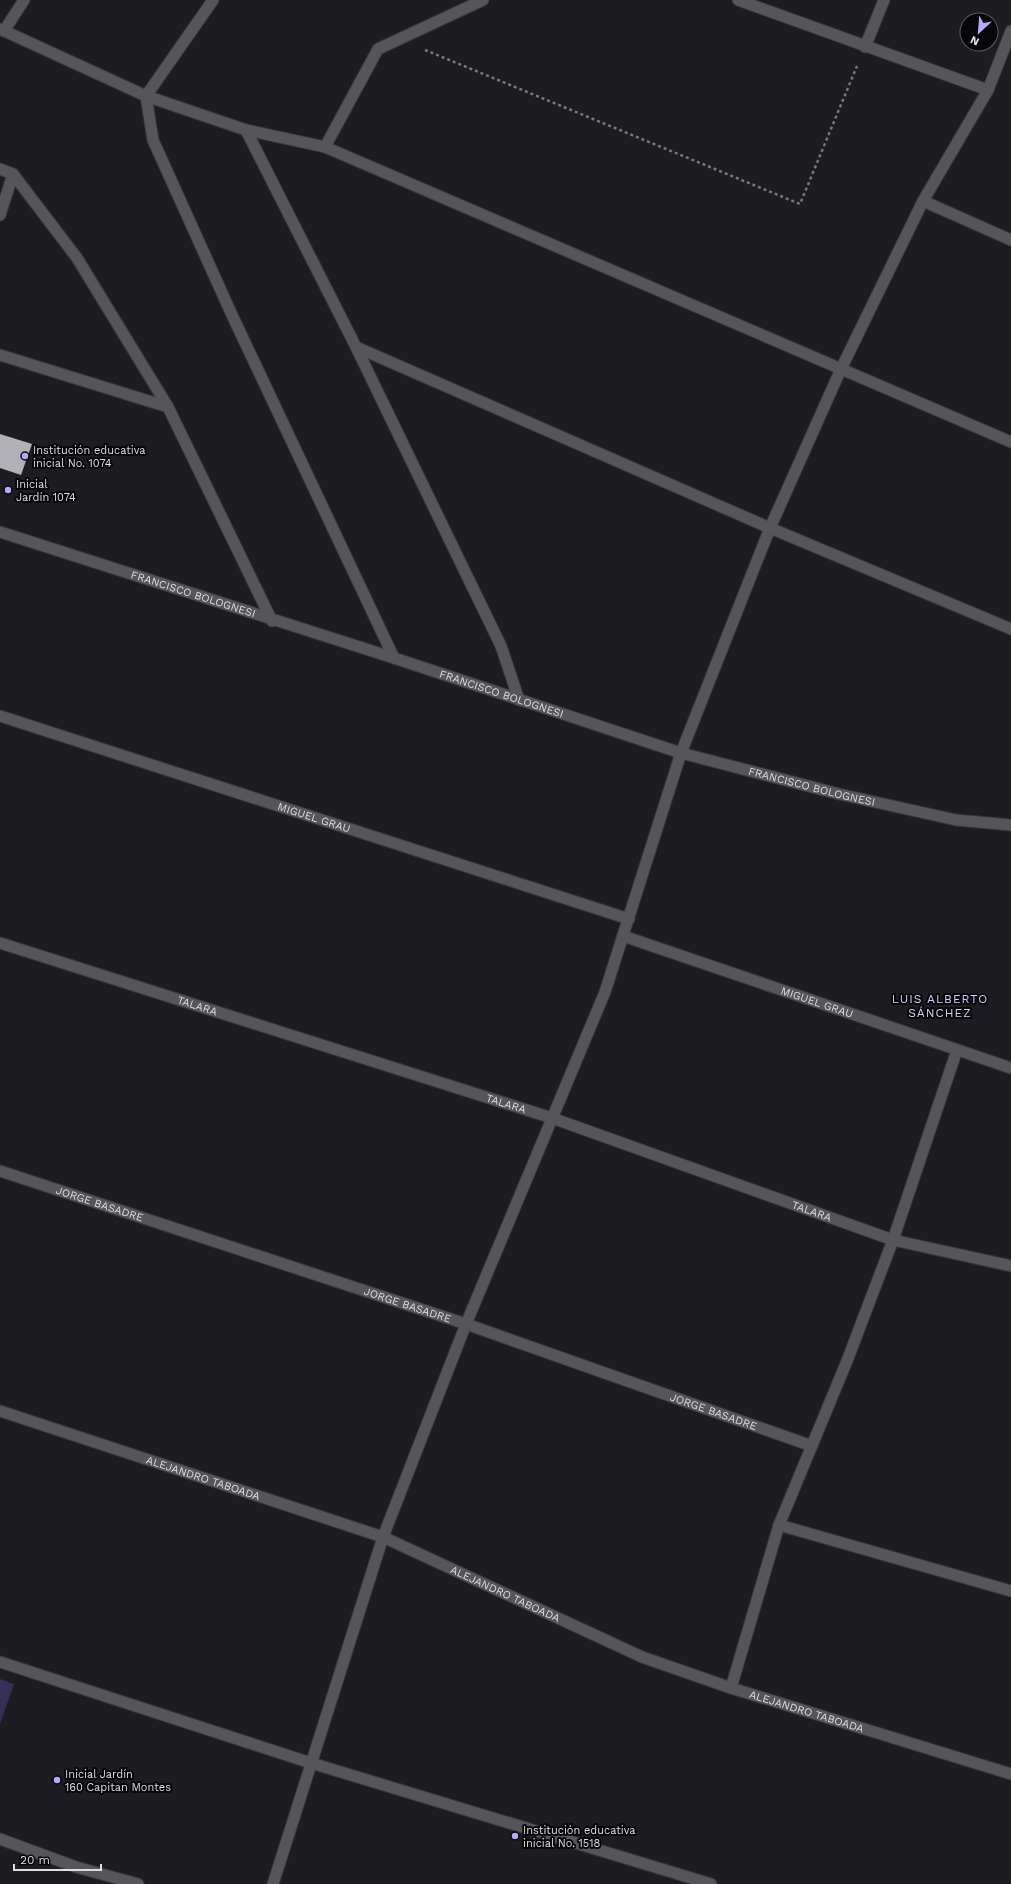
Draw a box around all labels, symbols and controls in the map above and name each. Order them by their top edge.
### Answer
north arrow [959,12,999,52]
text: N [968,33,981,48]
place label: Institución educativa inicial No. 1074 [33,444,146,470]
marker: Institución educativa inicial No. 1074 [20,451,30,461]
place label: Inicial Jardín 1074 [16,478,76,504]
marker: Inicial Jardín 1074 [3,485,13,495]
street label: FRANCISCO BOLOGNESI [129,568,257,620]
street label: FRANCISCO BOLOGNESI [438,667,565,721]
street label: FRANCISCO BOLOGNESI [747,765,876,809]
street label: MIGUEL GRAU [276,800,352,836]
street label: MIGUEL GRAU [779,984,855,1021]
district label: LUIS ALBERTO SÁNCHEZ [892,992,988,1020]
street label: TALARA [175,994,219,1018]
street label: TALARA [484,1092,528,1116]
street label: JORGE BASADRE [54,1184,145,1225]
street label: TALARA [790,1198,833,1225]
street label: JORGE BASADRE [362,1285,453,1326]
street label: JORGE BASADRE [668,1390,759,1433]
street label: ALEJANDRO TABOADA [144,1454,262,1503]
street label: ALEJANDRO TABOADA [448,1563,562,1625]
street label: ALEJANDRO TABOADA [748,1688,865,1735]
place label: Inicial Jardín 160 Capitan Montes [65,1768,171,1794]
marker: Inicial Jardín 160 Capitan Montes [52,1775,62,1785]
place label: Institución educativa inicial No. 1518 [523,1824,636,1850]
marker: Institución educativa inicial No. 1518 [510,1831,520,1841]
scale bar [14,1846,101,1872]
text: 20 m [20,1853,50,1867]

